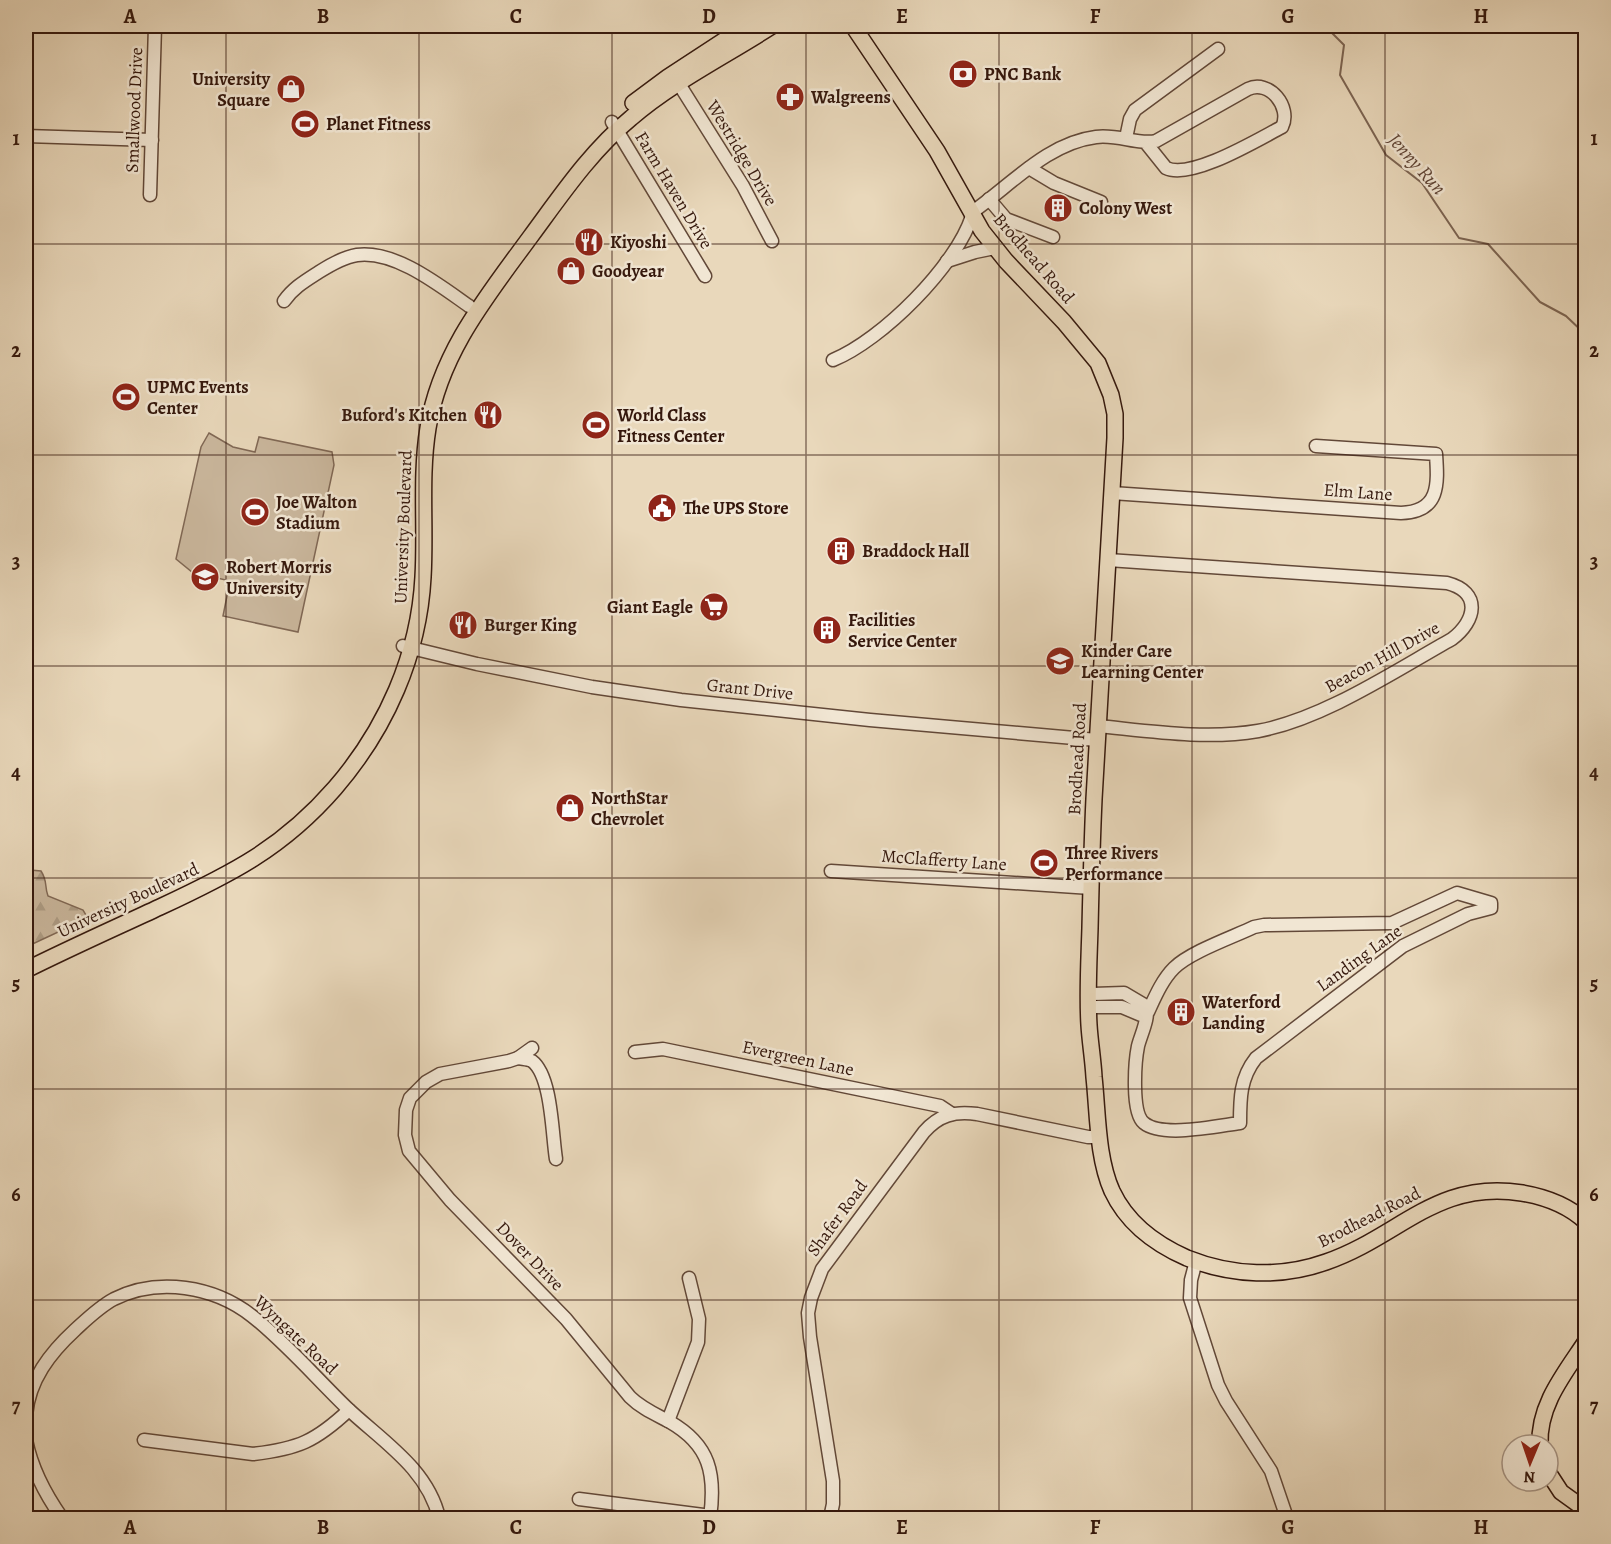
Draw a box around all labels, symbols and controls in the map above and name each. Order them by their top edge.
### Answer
text: A [123,3,137,30]
text: B [317,3,329,30]
text: C [510,3,522,30]
text: D [702,3,716,30]
text: E [896,3,908,30]
text: F [1090,3,1101,30]
text: G [1281,3,1295,30]
text: H [1474,3,1489,30]
street label: Smallwood Drive [120,47,148,173]
bank icon: PNC Bank [947,58,979,90]
place label: PNC Bank [984,62,1062,86]
place label: University Square [192,67,271,112]
shop icon: University Square [275,73,307,105]
pharmacy icon: Walgreens [774,81,806,113]
place label: Walgreens [810,85,891,109]
street label: Westridge Drive [700,95,783,210]
sports icon: Planet Fitness [289,108,321,140]
place label: Planet Fitness [326,112,431,136]
text: 1 [12,125,20,152]
text: 1 [1590,125,1598,152]
water label: Jenny Run [1381,126,1452,201]
street label: Farm Haven Drive [629,127,719,253]
building icon: Colony West [1042,192,1074,224]
place label: Colony West [1079,196,1172,220]
street label: Brodhead Road [988,208,1080,309]
restaurant icon: Kiyoshi [573,226,605,258]
place label: Kiyoshi [610,230,667,254]
shop icon: Goodyear [555,255,587,287]
place label: Goodyear [592,259,665,283]
text: 2 [11,337,21,364]
text: 2 [1589,337,1599,364]
place label: UPMC Events Center [147,375,249,420]
sports icon: UPMC Events Center [110,381,142,413]
restaurant icon: Buford's Kitchen [472,399,504,431]
place label: Buford's Kitchen [341,403,467,427]
place label: World Class Fitness Center [616,403,725,448]
sports icon: World Class Fitness Center [580,409,612,441]
street label: University Boulevard [388,450,418,604]
street label: Elm Lane [1323,478,1393,506]
place label: Joe Walton Stadium [276,490,357,535]
public building icon: The UPS Store [646,492,678,524]
sports icon: Joe Walton Stadium [239,496,271,528]
place label: The UPS Store [683,496,788,520]
building icon: Braddock Hall [825,535,857,567]
place label: Braddock Hall [862,539,969,563]
text: 3 [12,548,20,575]
text: 3 [1590,548,1598,575]
place label: Robert Morris University [226,555,332,600]
school or university icon: Robert Morris University [189,561,221,593]
supermarket icon: Giant Eagle [698,591,730,623]
place label: Giant Eagle [607,595,693,619]
place label: Facilities Service Center [848,608,957,653]
restaurant icon: Burger King [447,609,479,641]
place label: Burger King [484,613,578,637]
building icon: Facilities Service Center [811,614,843,646]
street label: Beacon Hill Drive [1320,615,1444,699]
place label: Kinder Care Learning Center [1081,639,1204,684]
school or university icon: Kinder Care Learning Center [1044,645,1076,677]
street label: Grant Drive [706,673,794,705]
street label: Brodhead Road [1062,702,1092,816]
text: 4 [11,759,21,786]
text: 4 [1589,759,1599,786]
place label: NorthStar Chevrolet [591,786,668,831]
shop icon: NorthStar Chevrolet [554,792,586,824]
place label: Three Rivers Performance [1065,841,1163,886]
street label: McClafferty Lane [881,844,1007,876]
sports icon: Three Rivers Performance [1028,847,1060,879]
street label: University Boulevard [53,857,203,943]
street label: Landing Lane [1311,919,1407,997]
text: 5 [12,970,20,997]
text: 5 [1590,970,1598,997]
place label: Waterford Landing [1201,990,1281,1035]
building icon: Waterford Landing [1165,996,1197,1028]
street label: Evergreen Lane [740,1034,856,1082]
street label: Shafer Road [801,1175,873,1261]
text: 6 [11,1181,21,1208]
street label: Brodhead Road [1313,1181,1425,1253]
text: 6 [1589,1181,1599,1208]
street label: Dover Drive [491,1216,569,1296]
street label: Wyngate Road [248,1289,343,1380]
text: 7 [12,1392,21,1419]
text: 7 [1590,1392,1599,1419]
north arrow [1500,1433,1560,1493]
text: N [1523,1466,1536,1488]
text: A [123,1514,137,1541]
text: B [317,1514,329,1541]
text: C [510,1514,522,1541]
text: D [702,1514,716,1541]
text: E [896,1514,908,1541]
text: F [1090,1514,1101,1541]
text: G [1281,1514,1295,1541]
text: H [1474,1514,1489,1541]

